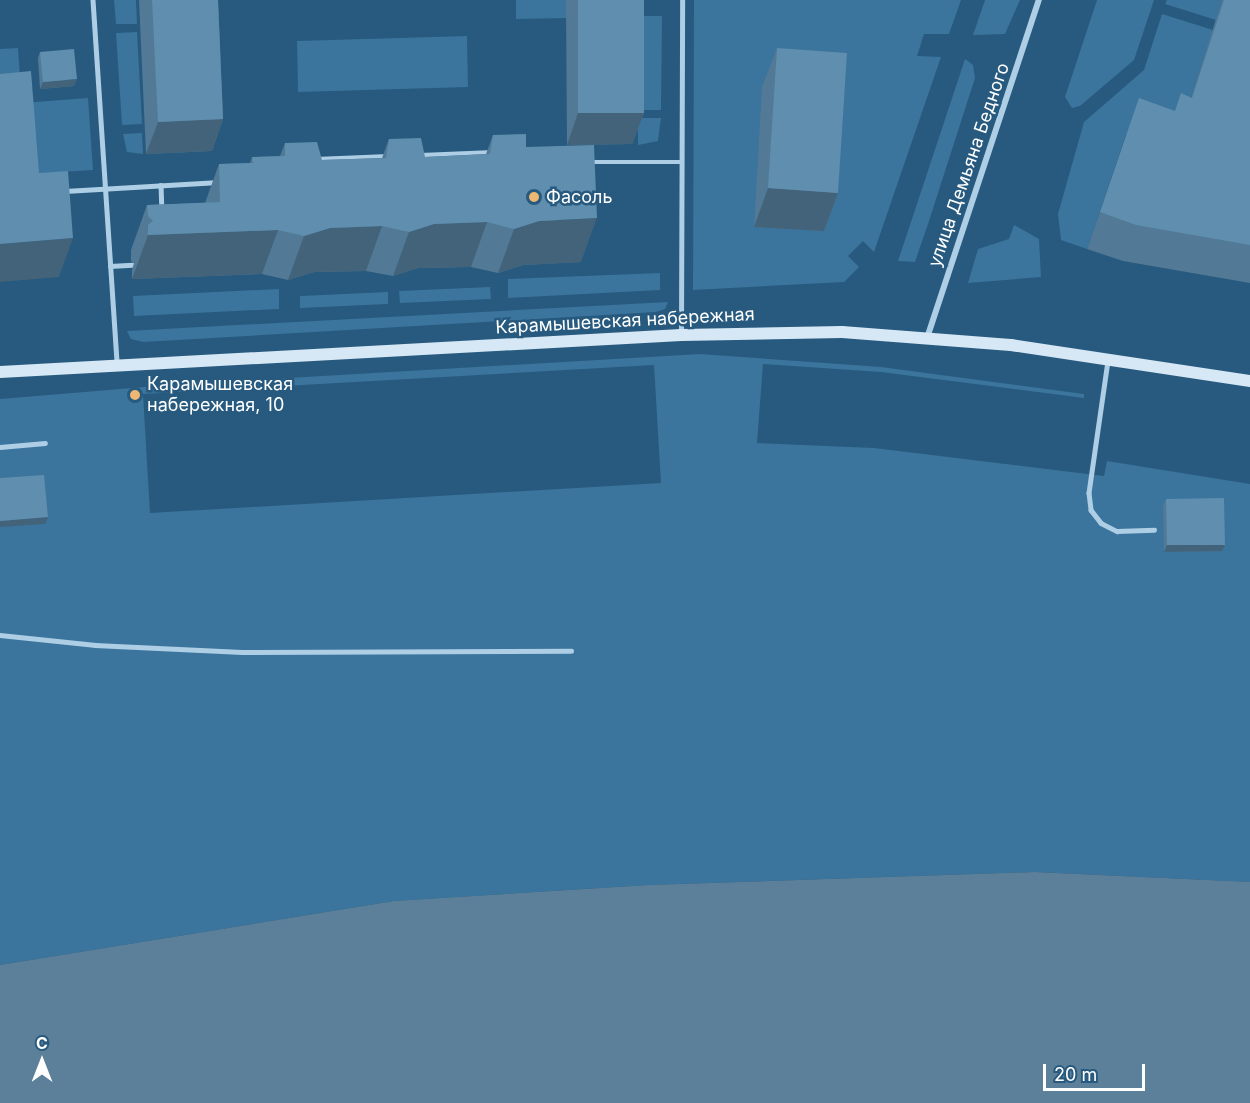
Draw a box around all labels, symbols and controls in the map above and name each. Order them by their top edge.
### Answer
street label: улица Демьяна Бедного [924,60,1014,270]
place label: Фасоль [546,186,612,208]
marker: Фасоль [527,190,541,204]
street label: Карамышевская набережная [495,303,755,339]
place label: Карамышевская набережная, 10 [147,374,293,416]
marker: Карамышевская набережная, 10 [128,388,142,402]
north arrow [12,1031,72,1091]
text: С [36,1033,48,1053]
scale bar [1046,1052,1148,1090]
text: 20 m [1054,1064,1097,1085]

